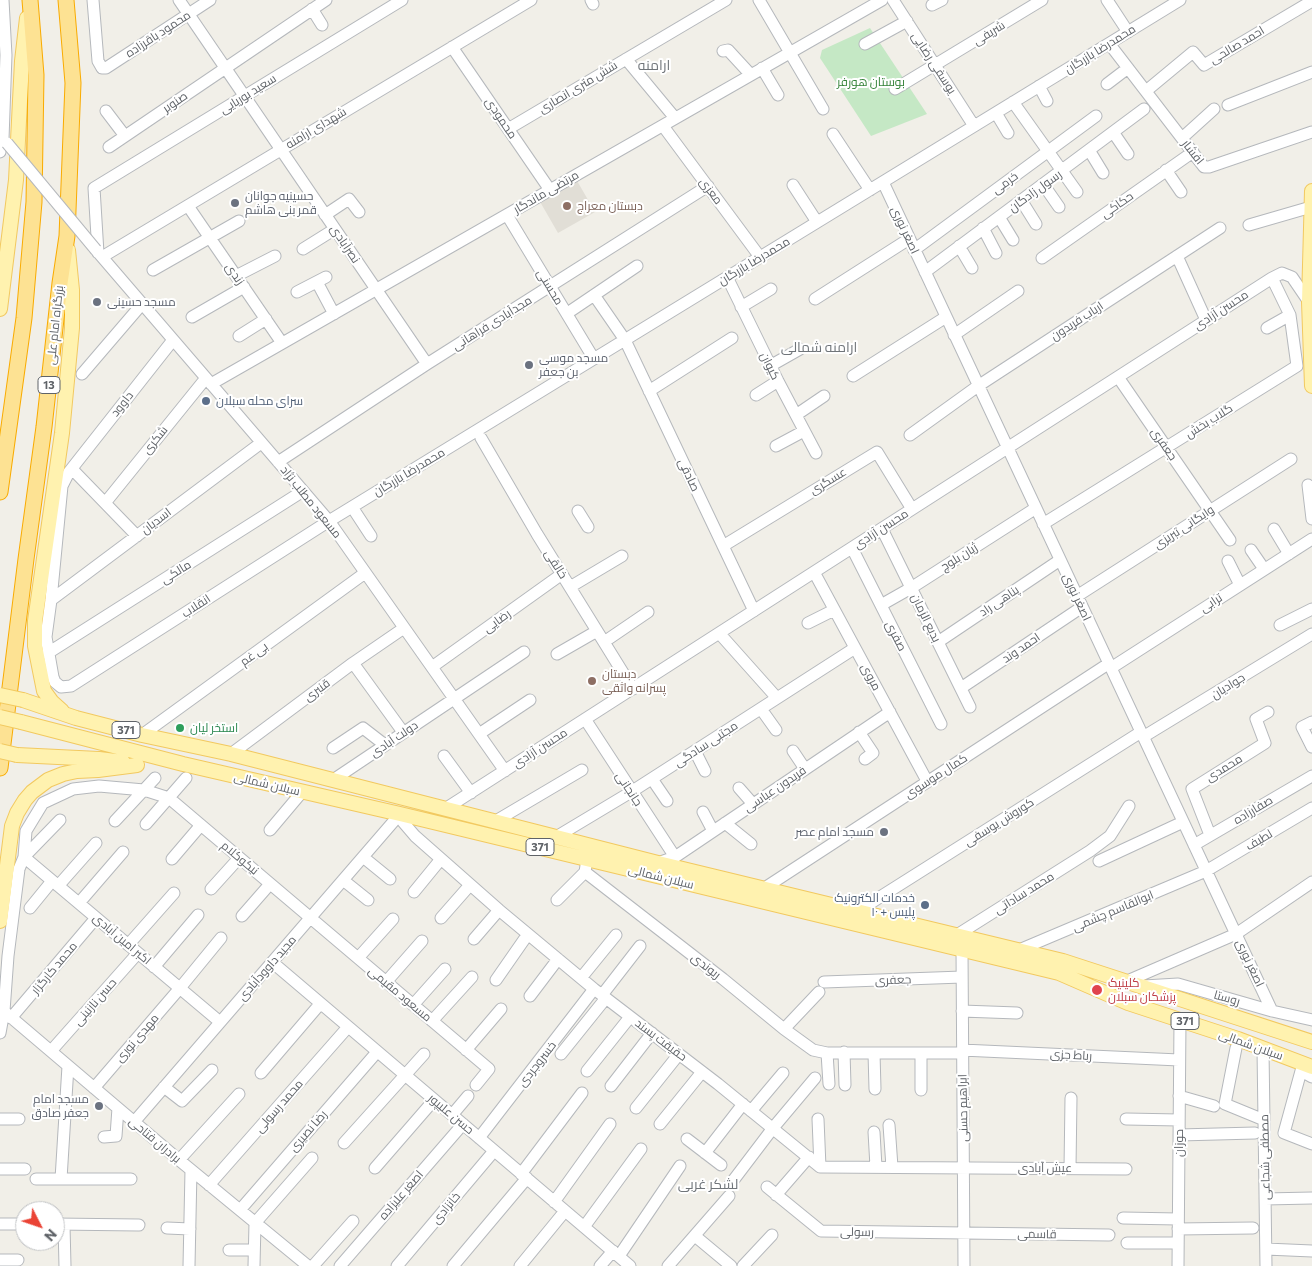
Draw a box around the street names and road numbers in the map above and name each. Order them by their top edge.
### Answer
street label: محمود باقرزاده [123,8,193,60]
street label: شریفی [970,18,1008,48]
street label: محمدرضا بازرگان [1062,21,1138,77]
street label: احمد صالحی [1207,23,1267,67]
street label: یوسفی رضایی [909,29,959,97]
street label: شش متری انصاری [536,58,620,116]
street label: سعید بوریایی [217,71,279,117]
street label: صنوبر [160,88,190,116]
street label: محمودی [482,95,520,141]
street label: شهدای ارامنه [283,104,349,152]
street label: افشار [1179,137,1207,167]
street label: مرتضی ماندگار [511,167,581,217]
street label: رسول زادگان [1006,167,1064,215]
street label: خرمی [989,169,1021,197]
street label: معزی [696,175,726,207]
street label: حکاکی [1098,189,1136,221]
street label: اصغر نوری [888,204,922,256]
street label: نصرآبادی [327,222,363,266]
street label: محمدرضا بازرگان [716,234,792,288]
street label: زندی [222,260,248,288]
street label: محسنی [534,266,566,308]
street label: بزرگراه امام علی [44,285,66,365]
street label: محسن آزادی [1191,287,1251,333]
street label: مجدآبادی فراهانی [450,293,534,353]
street label: ارباب فریدون [1048,299,1106,343]
street label: کیوان [757,350,783,382]
road number: 13 [38,376,60,394]
street label: داوود [108,389,136,419]
street label: گلاب بخش [1183,401,1235,441]
street label: شکری [139,423,171,457]
street label: جعفری [1148,425,1180,463]
street label: محمدرضا بازرگان [371,445,447,499]
street label: صادقی [675,456,703,494]
street label: مسعود مطلب نژاد [277,463,345,541]
street label: عسگری [807,464,849,498]
street label: وایگانی تبریزی [1151,502,1217,552]
street label: اسدیان [138,505,174,537]
street label: محسن آزادی [851,506,911,552]
street label: ژیان بلوچ [938,540,980,574]
street label: خالقی [541,547,571,581]
street label: مالکی [158,557,194,587]
street label: اصغر نوری [1060,571,1094,623]
street label: پناهی راد [976,582,1022,620]
street label: ترابی [1197,590,1225,616]
street label: انقلاب [179,591,213,621]
street label: بدیع الزمان [908,591,944,645]
street label: رضایی [480,606,514,636]
street label: صفری [882,619,910,653]
street label: احمد وند [999,630,1043,666]
street label: بی غم [237,639,271,669]
street label: مروی [858,661,884,693]
street label: جوادیان [1208,670,1248,702]
street label: قنبری [301,676,333,704]
street label: دولت آبادی [367,718,421,760]
street label: مجتبی سادگی [672,718,740,770]
road number: 371 [112,722,140,738]
street label: محسن آزادی [510,725,570,771]
street label: کمال موسوی [902,750,970,802]
street label: محمدی [1203,751,1245,785]
street label: فریدون عباسی [741,763,809,815]
street label: سبلان شمالی [233,769,301,799]
street label: جانجانی [613,769,645,809]
street label: صفارزاده [1231,793,1275,827]
street label: کوروش یوسفی [962,795,1036,849]
street label: لطیف [1243,826,1275,854]
street label: نیکوکلام [218,838,262,878]
road number: 371 [526,839,554,856]
street label: سبلان شمالی [627,862,695,892]
street label: محمد ساداتی [991,869,1057,917]
street label: ابوالقاسم چشمی [1070,887,1156,935]
street label: اکبر امین آبادی [90,910,154,968]
street label: مجید داوودآبادی [235,932,299,1004]
street label: اصغر نوری [1233,937,1267,989]
street label: محمد کارگزار [28,939,80,997]
street label: ریوندی [688,950,724,982]
street label: مسعود مقیمی [365,963,435,1025]
street label: جعفری [875,972,911,988]
street label: حسن نازنینی [70,975,120,1029]
street label: روستا [1212,987,1242,1009]
street label: مهدی نوری [112,1011,162,1065]
road number: 371 [1171,1012,1199,1030]
street label: حقیقت پسند [632,1016,690,1064]
street label: سبلان شمالی [1217,1027,1285,1063]
street label: خسروجردی [515,1038,559,1090]
street label: رباط جزی [1049,1047,1093,1063]
street label: ابراهیم حسنی [955,1074,971,1142]
street label: محمد رسولی [252,1076,306,1136]
street label: حسن علیپور [425,1091,477,1137]
street label: رضا نصیری [286,1107,330,1155]
street label: برادران فتاحی [126,1114,184,1166]
street label: مصطفی شجاعی [1257,1114,1273,1200]
street label: حوزان [1172,1129,1186,1157]
street label: عیش آبادی [1018,1161,1072,1175]
street label: اصغر علیزاده [376,1167,426,1223]
street label: خانزادی [429,1189,463,1227]
street label: رسولی [840,1225,874,1239]
street label: قاسمی [1017,1226,1057,1242]

